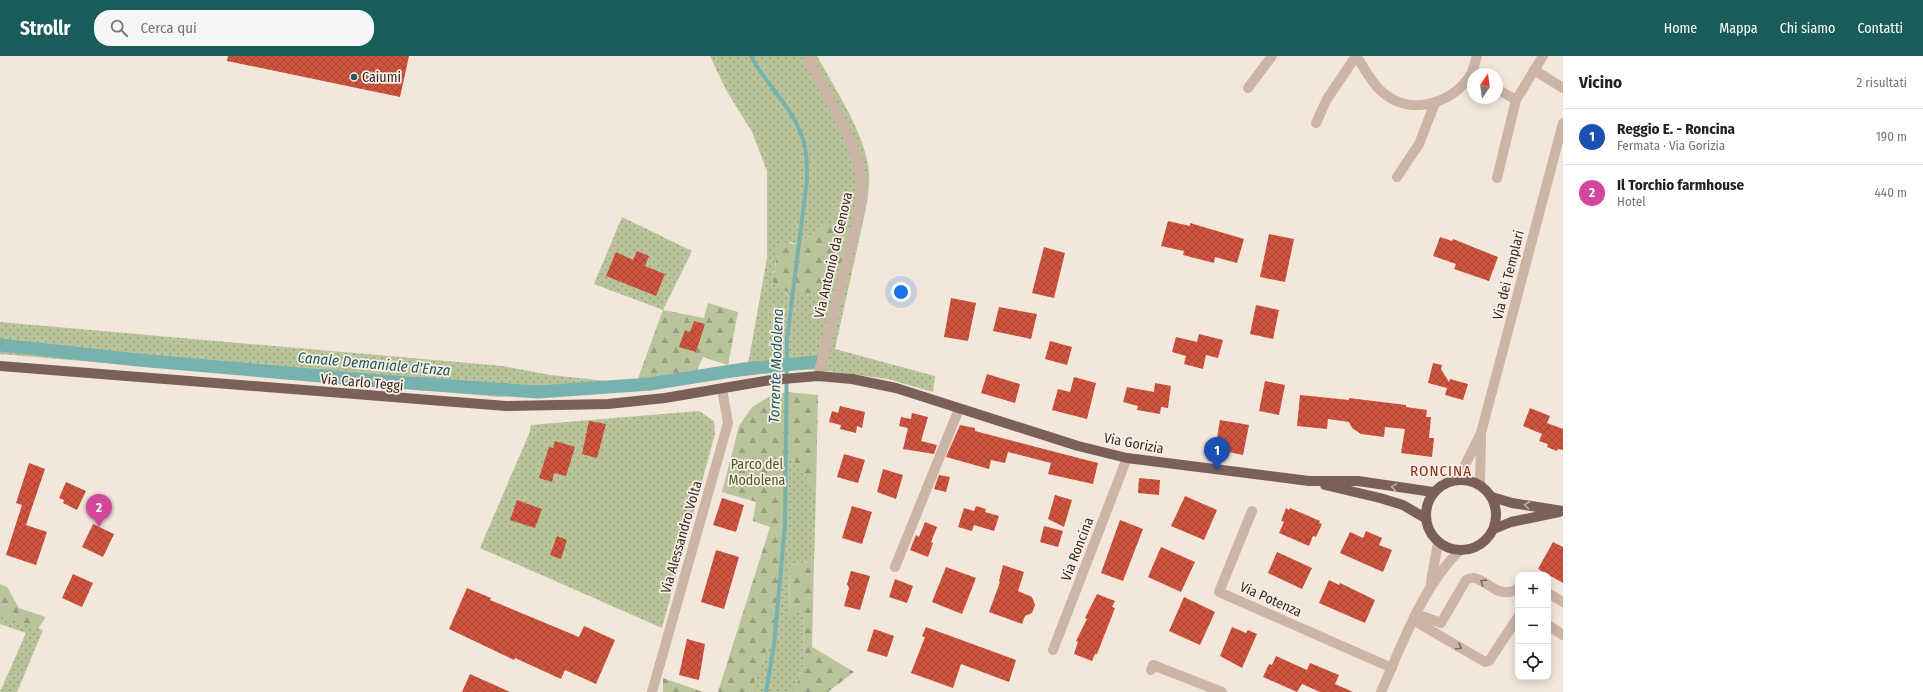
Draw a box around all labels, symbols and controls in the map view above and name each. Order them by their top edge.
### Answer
search box [94,10,374,46]
text: Strollr [20,17,70,40]
icon: search [108,17,130,39]
text: Cerca qui [140,19,197,37]
text: Home [1664,20,1697,37]
text: Mappa [1719,20,1758,37]
text: Chi siamo [1780,20,1835,37]
text: Contatti [1857,20,1903,37]
north arrow [1467,68,1503,104]
place label: Caiumi [362,69,401,86]
marker: Caiumi [349,72,359,82]
text: Vicino [1579,72,1622,93]
text: 2 risultati [1857,75,1907,90]
text: Reggio E. - Roncina [1617,120,1735,138]
text: 1 [1589,129,1595,144]
text: 190 m [1876,129,1907,144]
text: Fermata · Via Gorizia [1617,138,1725,153]
text: Il Torchio farmhouse [1617,176,1744,194]
text: 2 [1589,185,1595,200]
text: 440 m [1875,185,1907,200]
street label: Via Antonio da Genova [811,190,856,320]
text: Hotel [1617,194,1646,209]
street label: Via dei Templari [1489,229,1528,322]
your location [891,282,911,302]
water label: Torrente Modolena [765,308,787,424]
water label: Canale Demaniale d'Enza [297,348,451,380]
street label: Via Carlo Teggi [320,370,404,395]
street label: Via Gorizia [1103,429,1165,458]
pin: 1 [1204,437,1230,470]
park label: Parco del Modolena [729,456,786,489]
district label: RONCINA [1410,462,1472,480]
street label: Via Alessandro Volta [657,479,706,595]
one-way arrow [1391,483,1397,492]
pin: 2 [86,494,112,527]
one-way arrow [1524,501,1530,510]
street label: Via Roncina [1058,515,1097,583]
map controls [1515,572,1551,680]
button: + [1515,572,1551,608]
street label: Via Potenza [1237,578,1305,621]
one-way arrow [1480,579,1487,587]
button: − [1515,608,1551,644]
one-way arrow [1455,642,1462,649]
button: locate [1515,644,1551,680]

